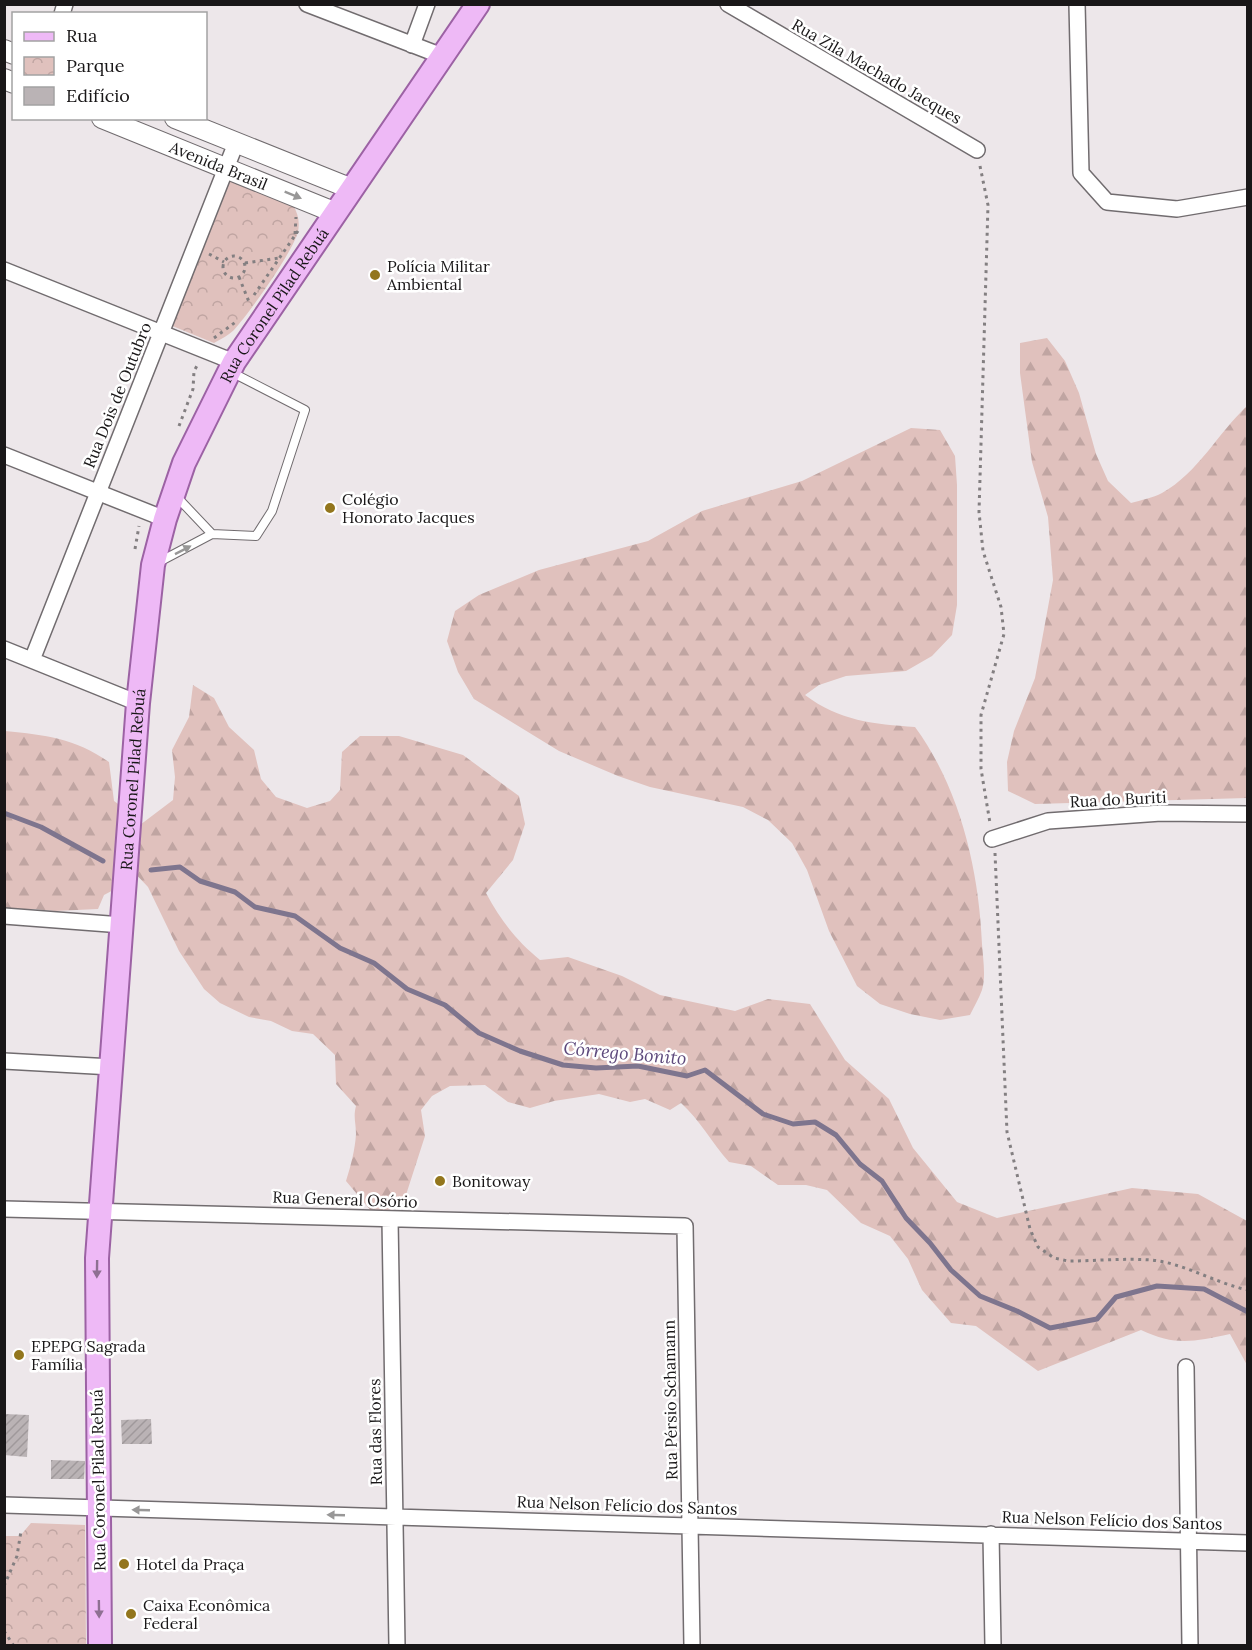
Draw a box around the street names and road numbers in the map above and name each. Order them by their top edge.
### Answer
street label: Rua Zila Machado Jacques [789,14,965,128]
street label: Avenida Brasil [166,136,271,194]
street label: Rua Coronel Pilad Rebuá [215,224,333,386]
street label: Rua Dois de Outubro [79,319,155,471]
street label: Rua Coronel Pilad Rebuá [116,687,150,871]
street label: Rua do Buriti [1069,786,1167,812]
street label: Rua General Osório [272,1186,418,1212]
street label: Rua Pérsio Schamann [659,1320,681,1480]
street label: Rua das Flores [364,1378,386,1486]
street label: Rua Coronel Pilad Rebuá [86,1389,110,1571]
street label: Rua Nelson Felício dos Santos [516,1491,738,1519]
street label: Rua Nelson Felício dos Santos [1001,1506,1223,1534]

